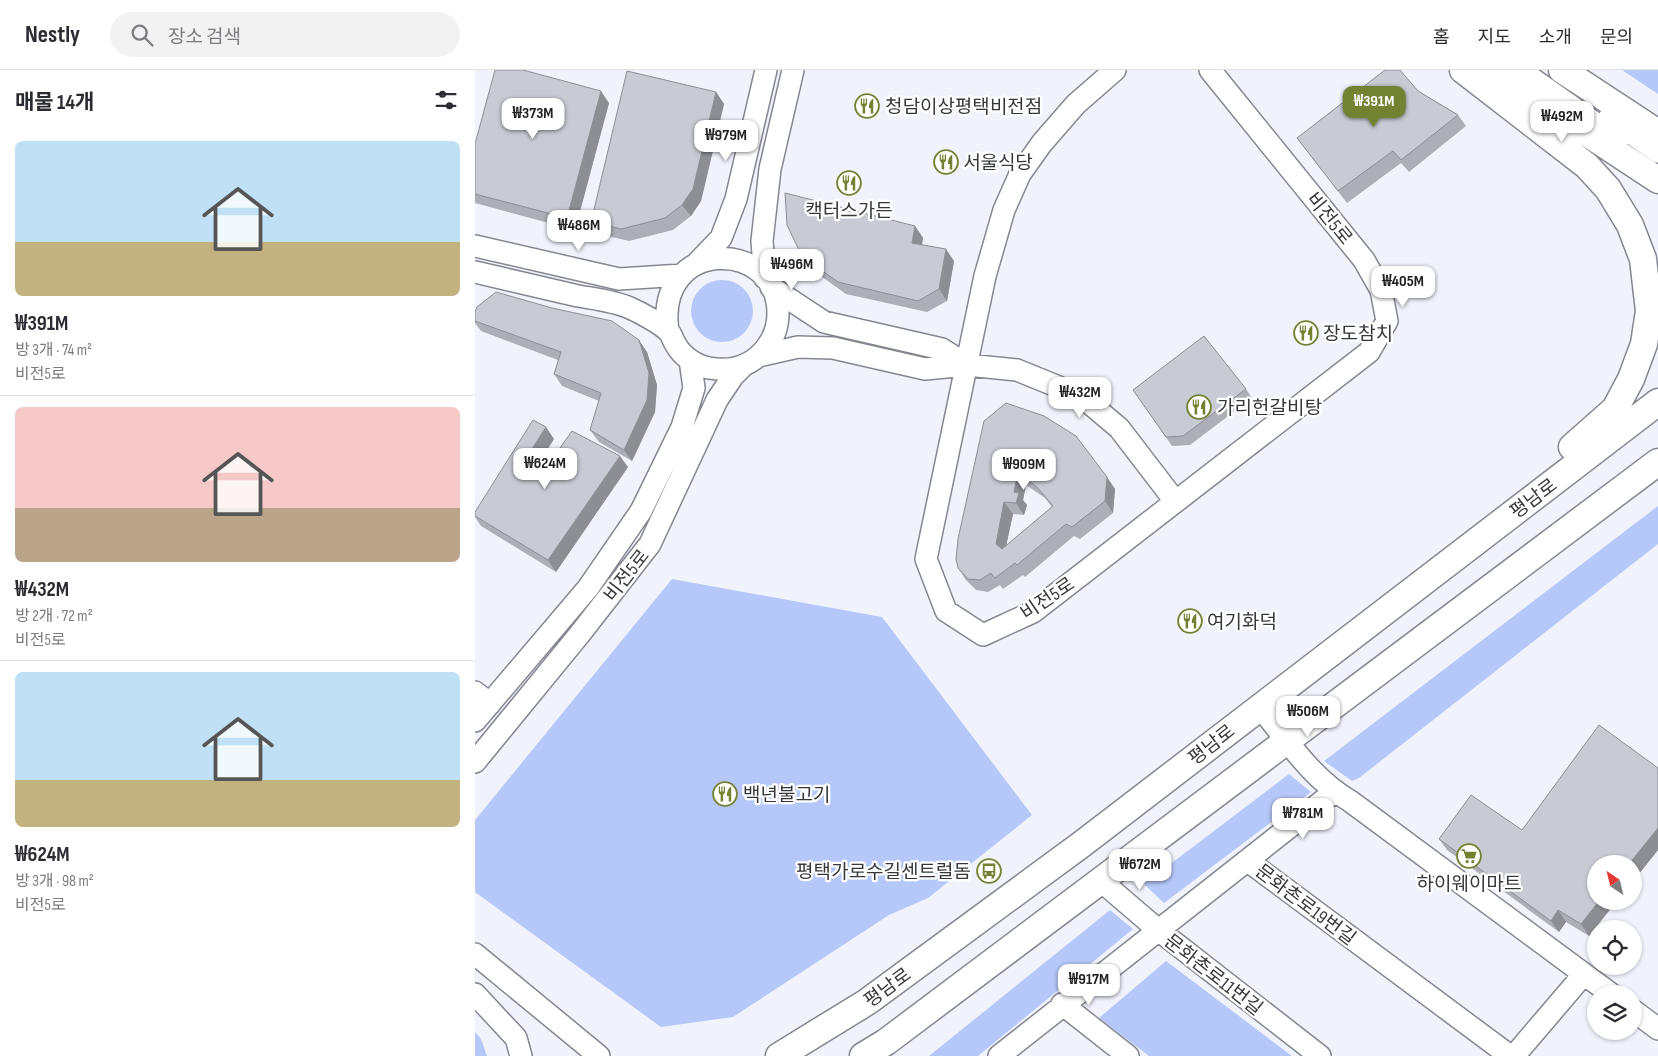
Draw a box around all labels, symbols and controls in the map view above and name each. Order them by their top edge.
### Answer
search box [110,12,460,57]
text: Nestly [25,20,80,49]
icon: search [128,21,156,49]
text: 장소 검색 [168,26,241,49]
text: 홈 [1433,27,1450,48]
text: 지도 [1478,27,1511,48]
text: 소개 [1539,27,1572,48]
text: 문의 [1600,27,1633,48]
pin: ₩391M [1339,85,1409,128]
icon: filters [432,86,460,114]
text: 매물 14개 [15,90,94,115]
text: ₩391M [1354,92,1394,111]
restaurant icon: 청담이상평택비전점 [854,93,880,119]
place label: 청담이상평택비전점 [885,96,1042,119]
pin: ₩373M [498,98,568,140]
pin: ₩492M [1527,100,1597,143]
text: ₩373M [513,104,553,123]
text: ₩492M [1541,107,1583,126]
pin: ₩979M [691,119,761,162]
text: ₩979M [705,126,747,145]
restaurant icon: 서울식당 [933,149,959,175]
place label: 서울식당 [963,152,1033,175]
restaurant icon: 캑터스가든 [836,170,862,196]
icon: home [193,174,283,264]
street label: 비전5로 [1301,188,1357,250]
place label: 캑터스가든 [805,200,893,223]
pin: ₩486M [544,210,614,252]
text: ₩486M [558,216,600,235]
pin: ₩496M [757,248,827,291]
text: ₩496M [771,255,813,274]
pin: ₩405M [1368,266,1438,308]
text: ₩405M [1382,272,1424,291]
text: ₩391M [15,311,68,336]
restaurant icon: 장도참치 [1293,320,1319,346]
place label: 장도참치 [1323,323,1393,346]
text: 방 3개 · 74 m² [15,341,92,360]
text: 비전5로 [15,365,66,384]
pin: ₩432M [1045,376,1115,419]
text: ₩432M [1059,383,1101,402]
restaurant icon: 가리헌갈비탕 [1186,394,1212,420]
place label: 가리헌갈비탕 [1217,397,1322,420]
icon: home [193,439,283,529]
pin: ₩624M [510,448,580,490]
pin: ₩909M [989,448,1059,491]
text: ₩624M [524,454,566,473]
text: ₩909M [1003,455,1045,474]
street label: 평남로 [1506,474,1562,524]
street label: 비전5로 [600,545,655,607]
street label: 비전5로 [1017,573,1079,626]
text: ₩432M [15,577,69,602]
text: 방 2개 · 72 m² [15,607,93,626]
restaurant icon: 여기화덕 [1177,608,1203,634]
place label: 여기화덕 [1207,611,1277,634]
text: 비전5로 [15,631,66,650]
pin: ₩506M [1273,696,1343,738]
text: ₩506M [1287,702,1329,721]
icon: home [193,704,283,794]
street label: 평남로 [1184,720,1240,770]
restaurant icon: 백년불고기 [712,781,738,807]
place label: 백년불고기 [743,784,830,807]
pin: ₩781M [1268,798,1338,840]
text: ₩781M [1283,804,1323,823]
text: ₩624M [15,842,70,867]
supermarket icon: 하이웨이마트 [1456,843,1482,869]
pin: ₩672M [1105,848,1175,891]
text: ₩672M [1119,855,1161,874]
north arrow [1587,855,1643,910]
map controls [1587,855,1642,1040]
bus stop icon: 평택가로수길센트럴돔 [976,858,1002,884]
street label: 문화촌로19번길 [1250,860,1360,950]
place label: 평택가로수길센트럴돔 [796,861,971,884]
text: 방 3개 · 98 m² [15,872,94,891]
place label: 하이웨이마트 [1417,873,1521,896]
text: 비전5로 [15,896,66,915]
button: locate [1587,920,1642,975]
street label: 문화촌로11번길 [1159,930,1267,1021]
street label: 평남로 [860,963,916,1013]
pin: ₩917M [1054,964,1124,1006]
text: ₩917M [1069,970,1109,989]
button: layers [1587,985,1642,1040]

